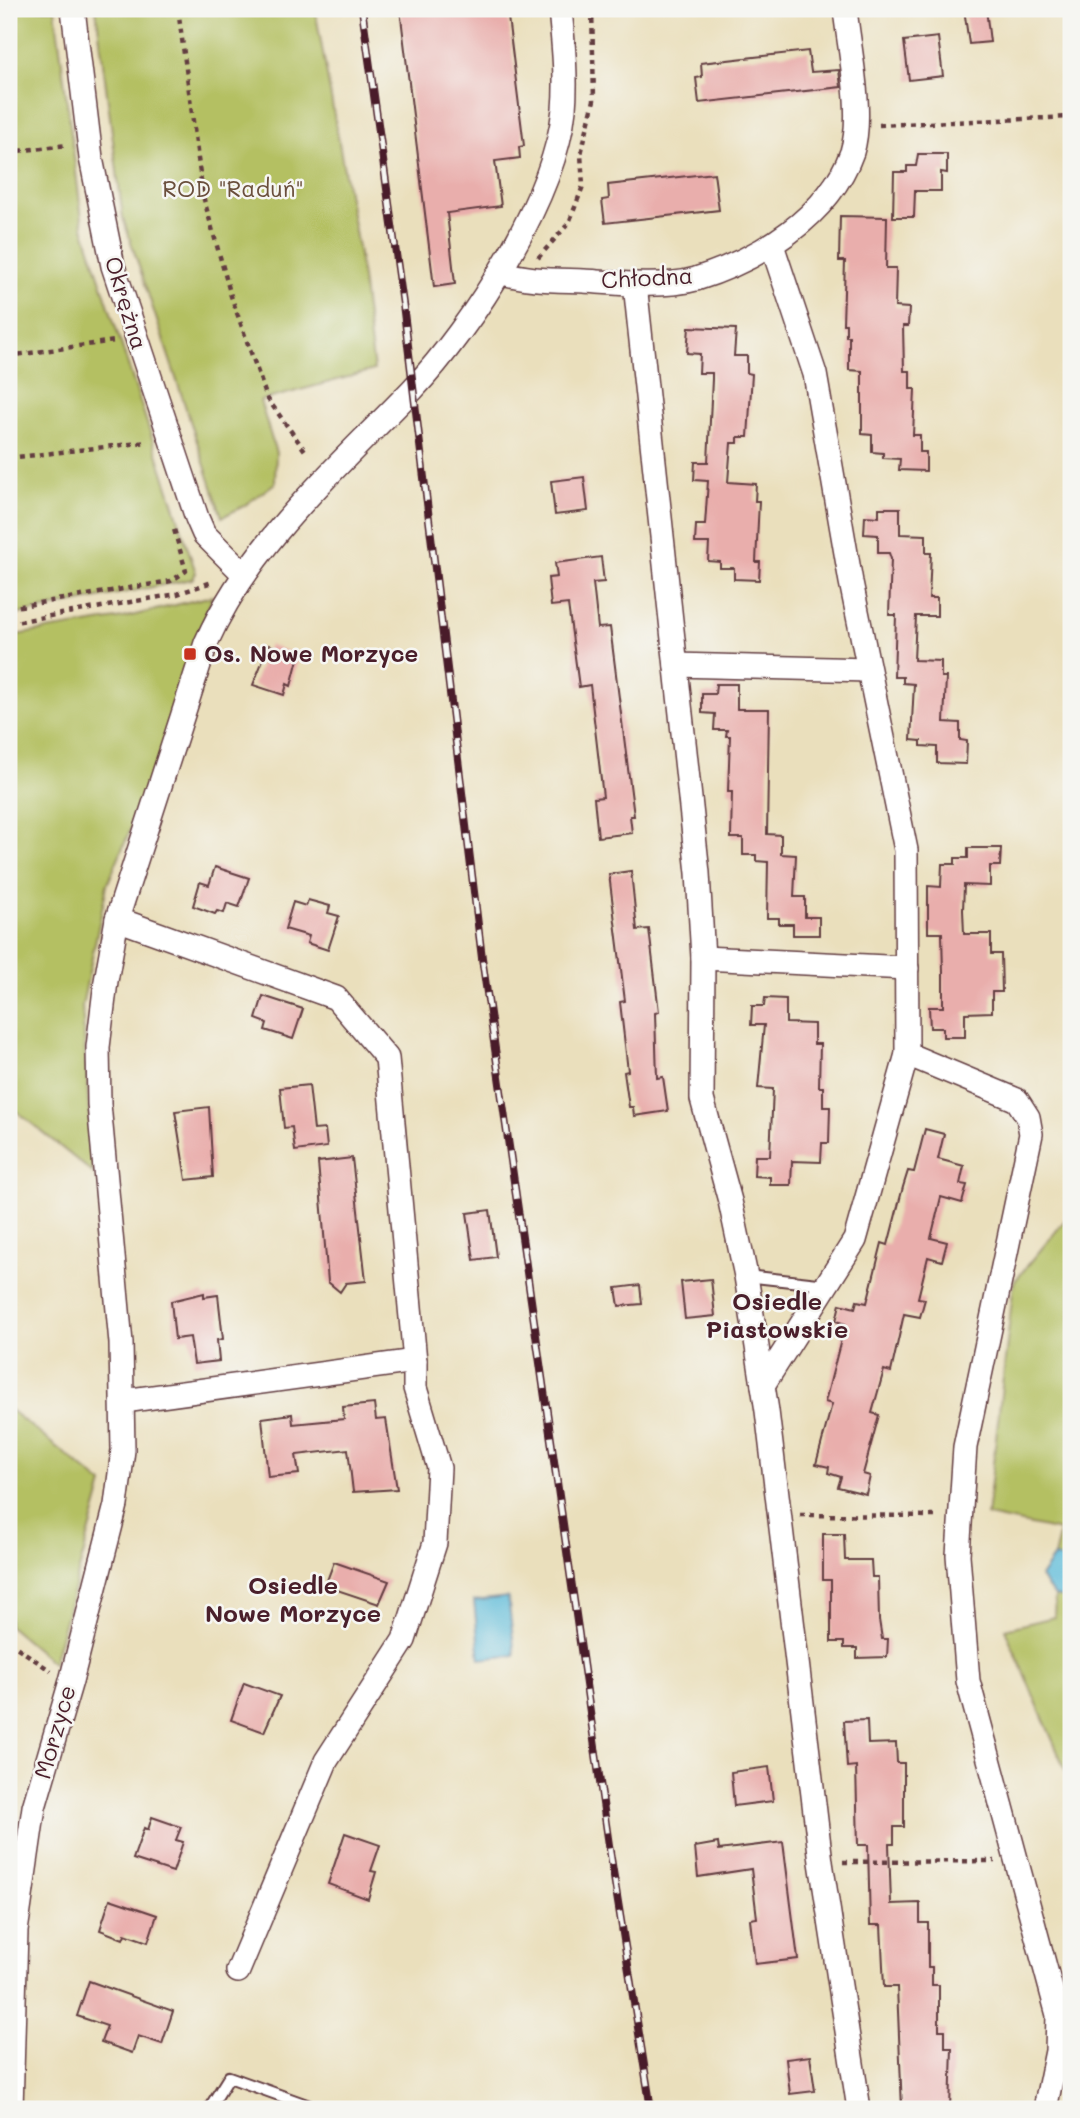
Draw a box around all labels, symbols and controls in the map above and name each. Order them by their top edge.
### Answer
park label: ROD "Raduń" [162,173,304,203]
street label: Okrężna [99,252,155,353]
street label: Chłodna [600,260,694,294]
place label: Os. Nowe Morzyce [204,638,418,668]
marker: Os. Nowe Morzyce [182,646,198,662]
district label: Osiedle Piastowskie [706,1285,848,1344]
district label: Osiedle Nowe Morzyce [205,1569,381,1628]
street label: Morzyce [26,1681,82,1782]

